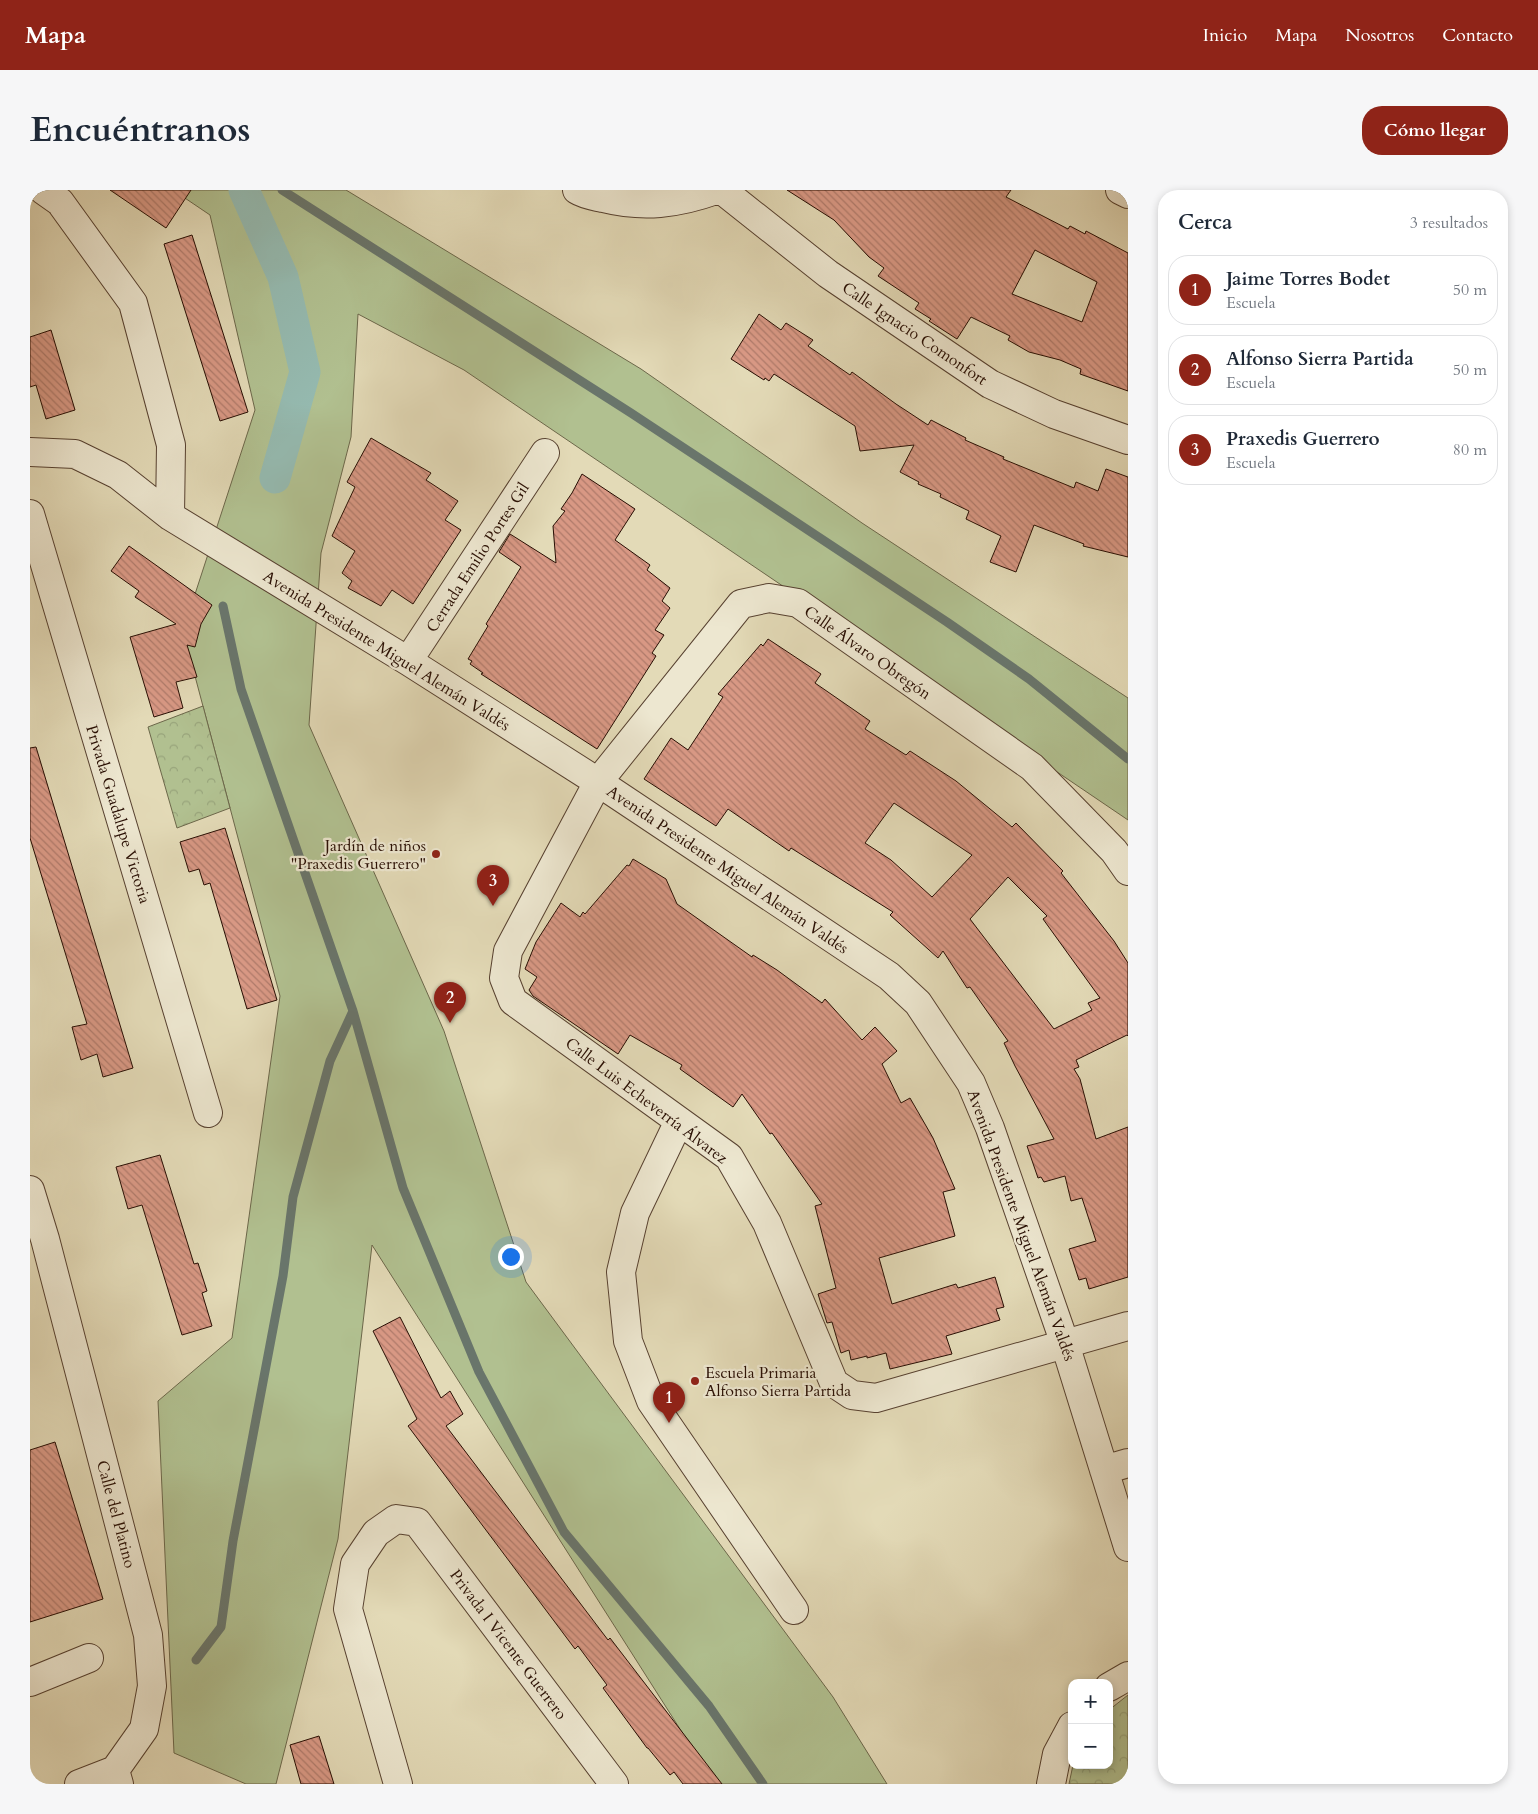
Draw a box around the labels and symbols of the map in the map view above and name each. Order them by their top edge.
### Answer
street label: Calle Ignacio Comonfort [838,277,991,391]
street label: Cerrada Emilio Portes Gil [421,478,535,637]
street label: Avenida Presidente Miguel Alemán Valdés [259,565,514,736]
street label: Calle Álvaro Obregón [800,601,935,705]
street label: Privada Guadalupe Victoria [80,722,156,906]
street label: Avenida Presidente Miguel Alemán Valdés [602,780,853,959]
place label: Jardín de niños "Praxedis Guerrero" [291,835,426,875]
marker: Jardín de niños "Praxedis Guerrero" [430,848,442,860]
pin: 3 [477,865,509,906]
pin: 2 [434,982,466,1023]
street label: Calle Luis Echeverría Álvarez [561,1032,732,1169]
street label: Avenida Presidente Miguel Alemán Valdés [962,1087,1081,1364]
your location [498,1244,524,1270]
place label: Escuela Primaria Alfonso Sierra Partida [705,1362,851,1402]
marker: Escuela Primaria Alfonso Sierra Partida [689,1375,701,1387]
pin: 1 [653,1382,685,1423]
street label: Calle del Platino [91,1458,141,1571]
street label: Privada I Vicente Guerrero [444,1565,572,1725]

